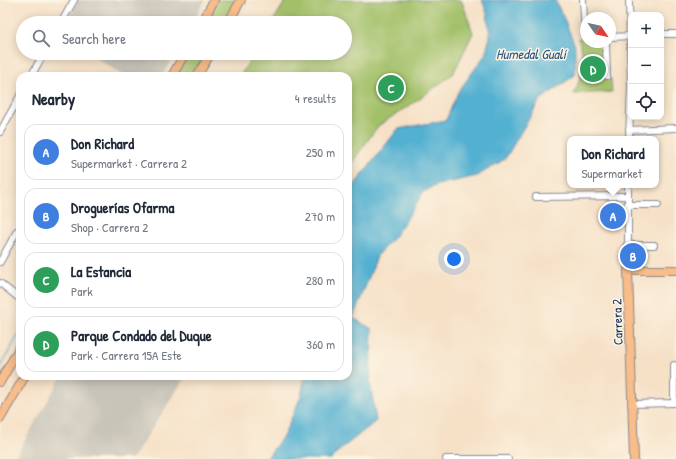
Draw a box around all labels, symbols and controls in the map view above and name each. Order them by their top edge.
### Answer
north arrow [580,12,616,48]
map controls [628,12,664,120]
button: + [628,12,664,48]
search box [16,16,352,60]
icon: search [30,27,52,49]
text: Search here [62,28,126,49]
water label: Humedal Gualí [496,44,568,63]
button: − [628,48,664,84]
pin: D [580,54,606,84]
pin: C [378,73,404,103]
button: locate [628,84,664,120]
text: Nearby [32,87,75,110]
text: 4 results [295,89,336,107]
text: Don Richard [71,133,134,154]
popup [567,136,659,188]
text: A [43,143,49,161]
text: 250 m [306,143,335,161]
text: Don Richard [581,143,645,164]
text: Supermarket · Carrera 2 [71,154,187,172]
text: Supermarket [581,164,642,182]
text: Droguerías Ofarma [71,197,174,218]
pin: A [600,201,626,231]
text: B [43,207,49,225]
text: 270 m [305,207,335,225]
text: Shop · Carrera 2 [71,218,148,236]
pin: B [620,241,646,271]
your location [444,249,464,269]
text: La Estancia [71,261,131,282]
text: C [42,271,50,289]
text: 280 m [306,271,335,289]
text: Park [71,282,93,300]
street label: Carrera 2 [607,298,627,346]
text: Parque Condado del Duque [71,325,212,346]
text: D [43,335,49,353]
text: 360 m [306,335,335,353]
text: Park · Carrera 15A Este [71,346,182,364]

